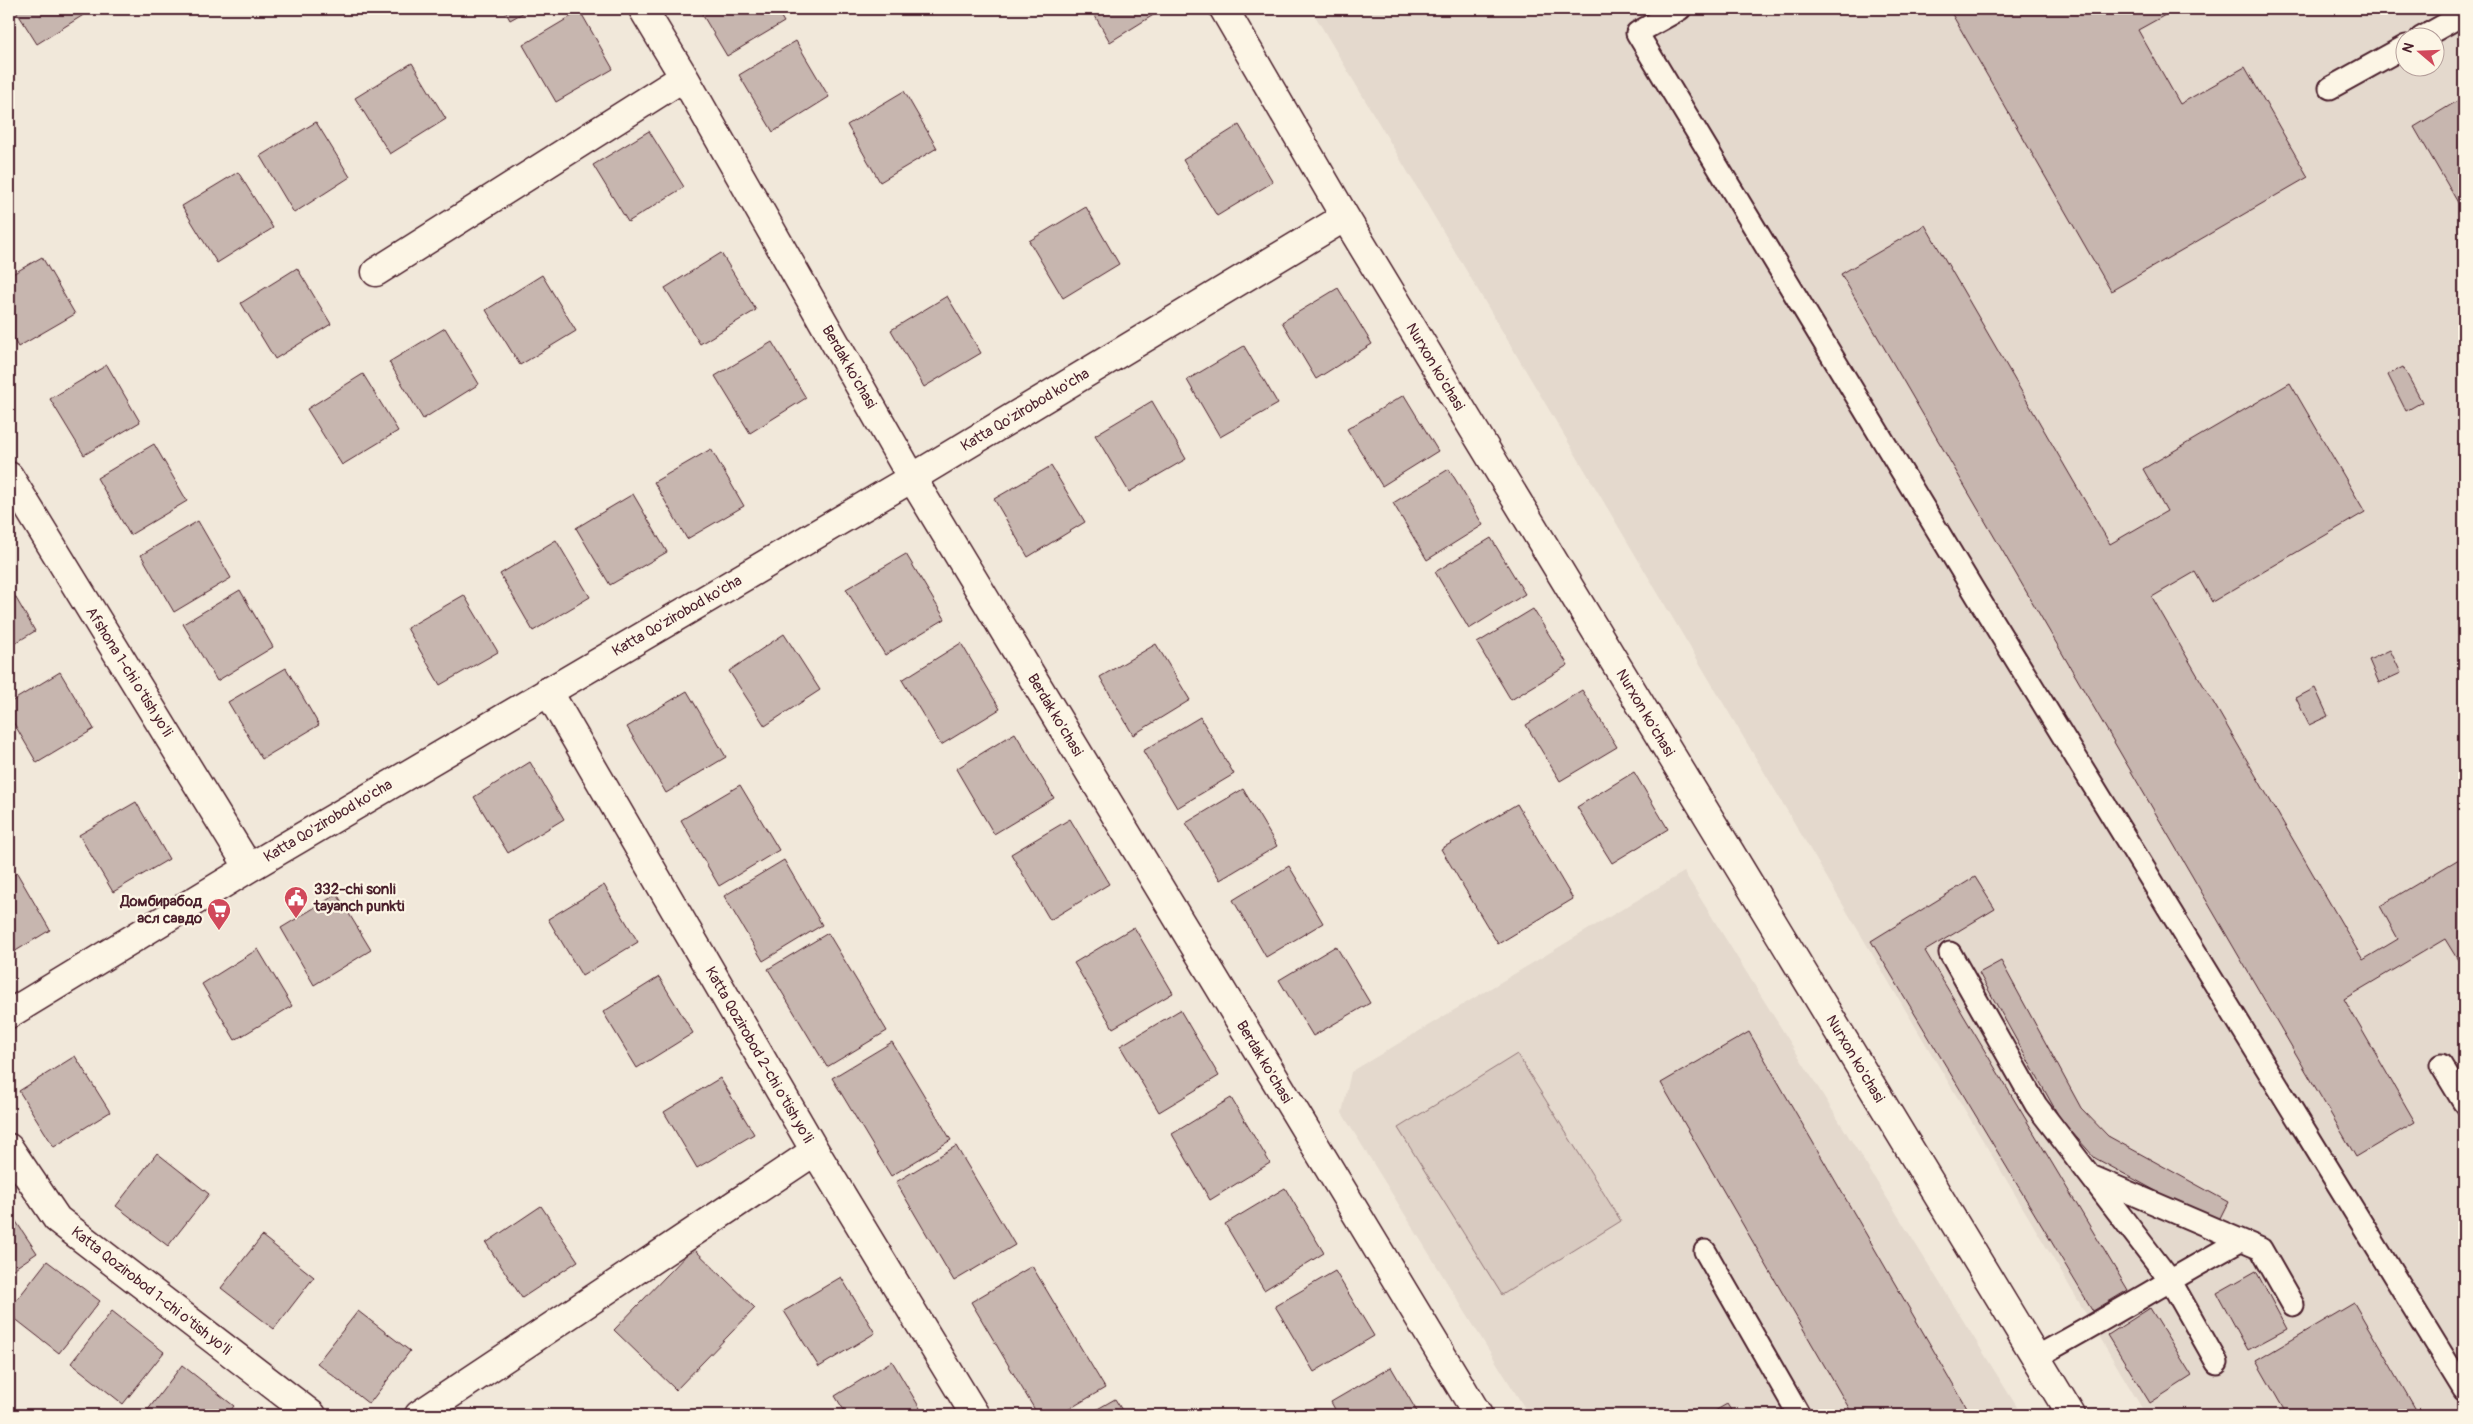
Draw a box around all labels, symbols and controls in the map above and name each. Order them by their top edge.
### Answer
north arrow [2396,28,2446,78]
text: N [2399,41,2418,55]
street label: Nurxon ko'chasi [1401,320,1469,414]
street label: Berdak ko'chasi [818,322,881,412]
street label: Katta Qo'zirobod ko'cha [957,364,1093,456]
street label: Katta Qo'zirobod ko'cha [609,571,745,661]
street label: Afshona 1-chi o'tish yo'li [81,604,177,741]
street label: Nurxon ko'chasi [1611,666,1679,760]
street label: Berdak ko'chasi [1023,670,1087,760]
street label: Katta Qo'zirobod ko'cha [260,775,396,867]
place label: 332-chi sonli tayanch punkti [313,880,405,916]
public building icon: 332-chi sonli tayanch punkti [283,885,309,919]
place label: Домбирабод асл савдо [120,892,203,928]
supermarket icon: Домбирабод асл савдо [206,897,232,931]
street label: Katta Qozirobod 2-chi o'tish yo'li [701,963,818,1147]
street label: Nurxon ko'chasi [1821,1012,1889,1106]
street label: Berdak ko'chasi [1232,1017,1296,1107]
street label: Katta Qozirobod 1-chi o'tish yo'li [67,1223,235,1360]

